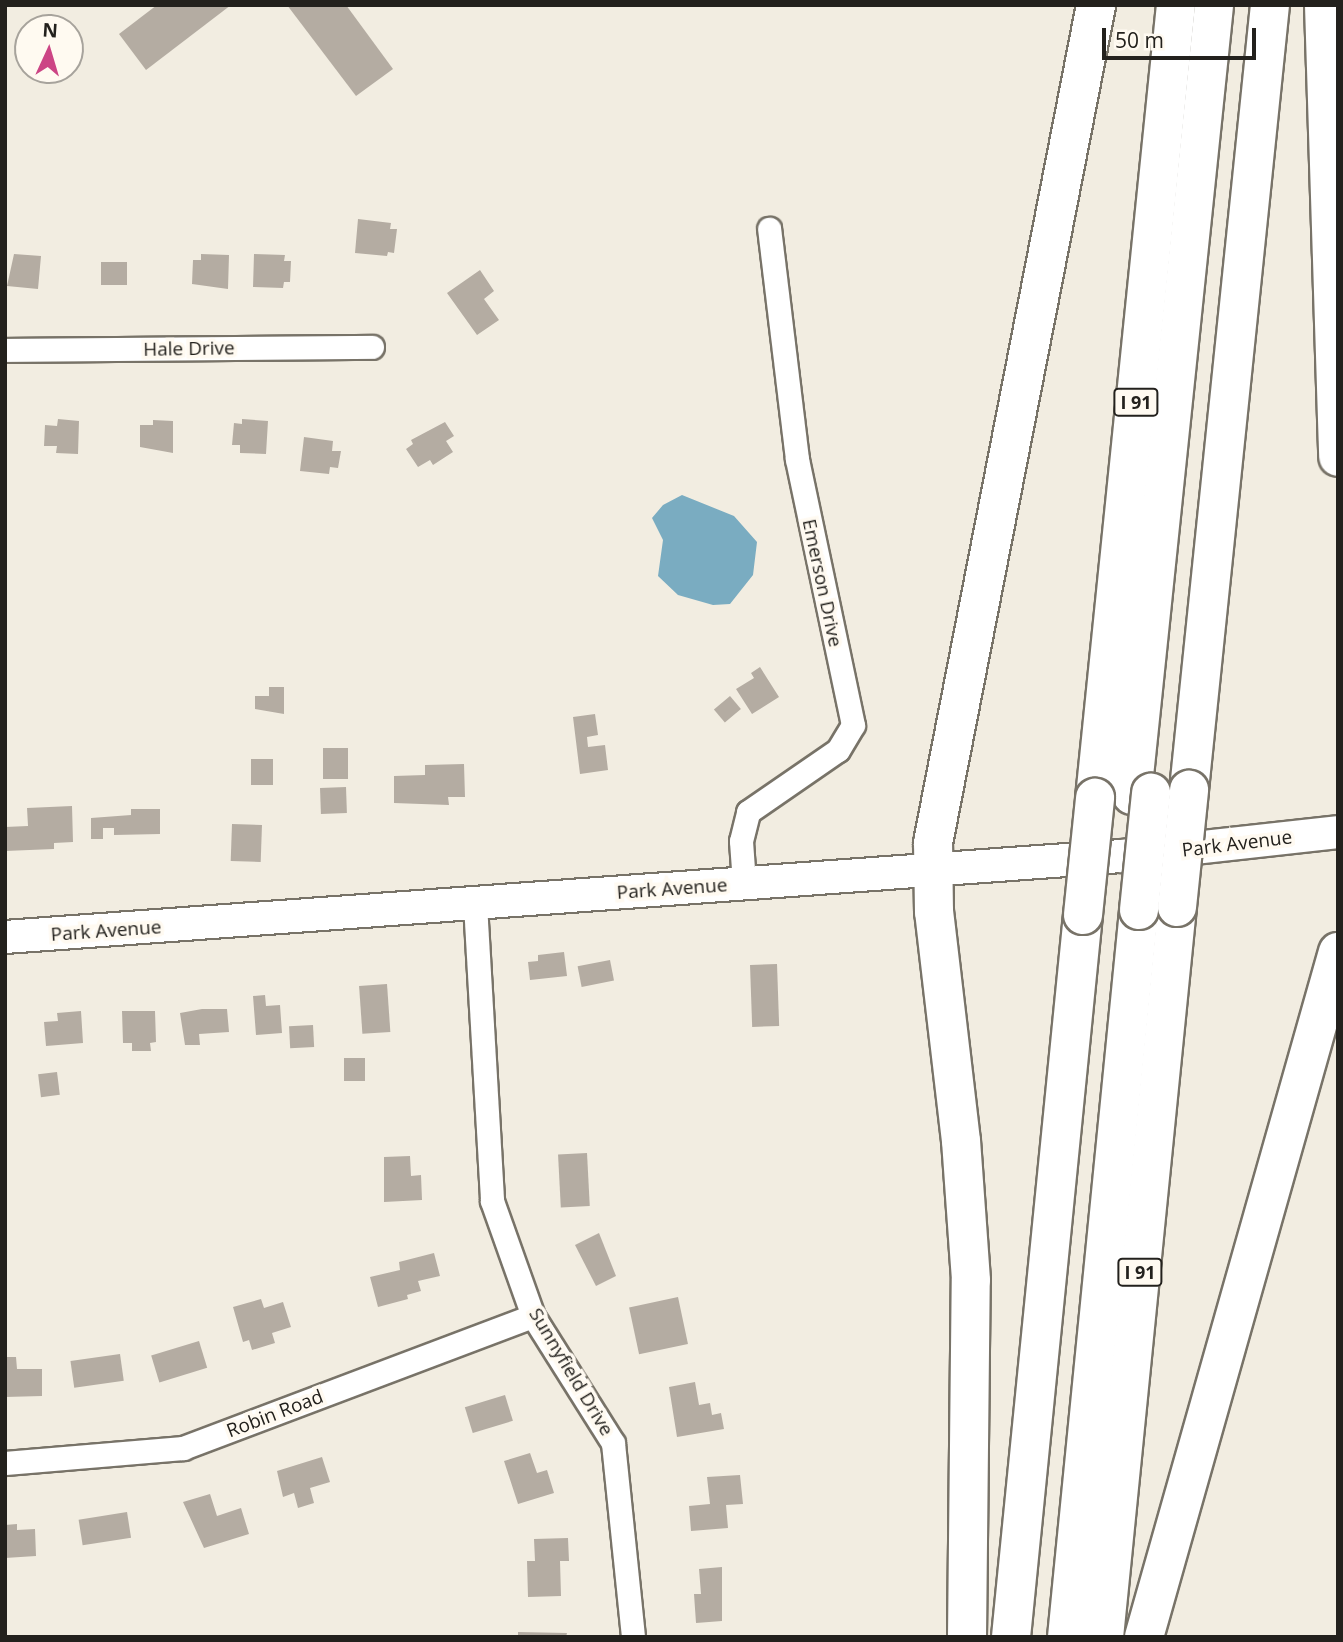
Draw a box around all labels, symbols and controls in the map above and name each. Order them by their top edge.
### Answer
north arrow [14,14,84,84]
scale bar [1105,14,1259,58]
text: N [42,17,59,44]
text: 50 m [1115,26,1164,54]
street label: Hale Drive [143,337,235,361]
road number: I 91 [1113,388,1159,416]
street label: Emerson Drive [797,517,847,649]
street label: Park Avenue [1181,826,1293,862]
street label: Park Avenue [616,874,728,904]
street label: Park Avenue [50,916,162,946]
road number: I 91 [1117,1258,1163,1287]
street label: Sunnyfield Drive [524,1304,618,1440]
street label: Robin Road [224,1385,326,1443]

